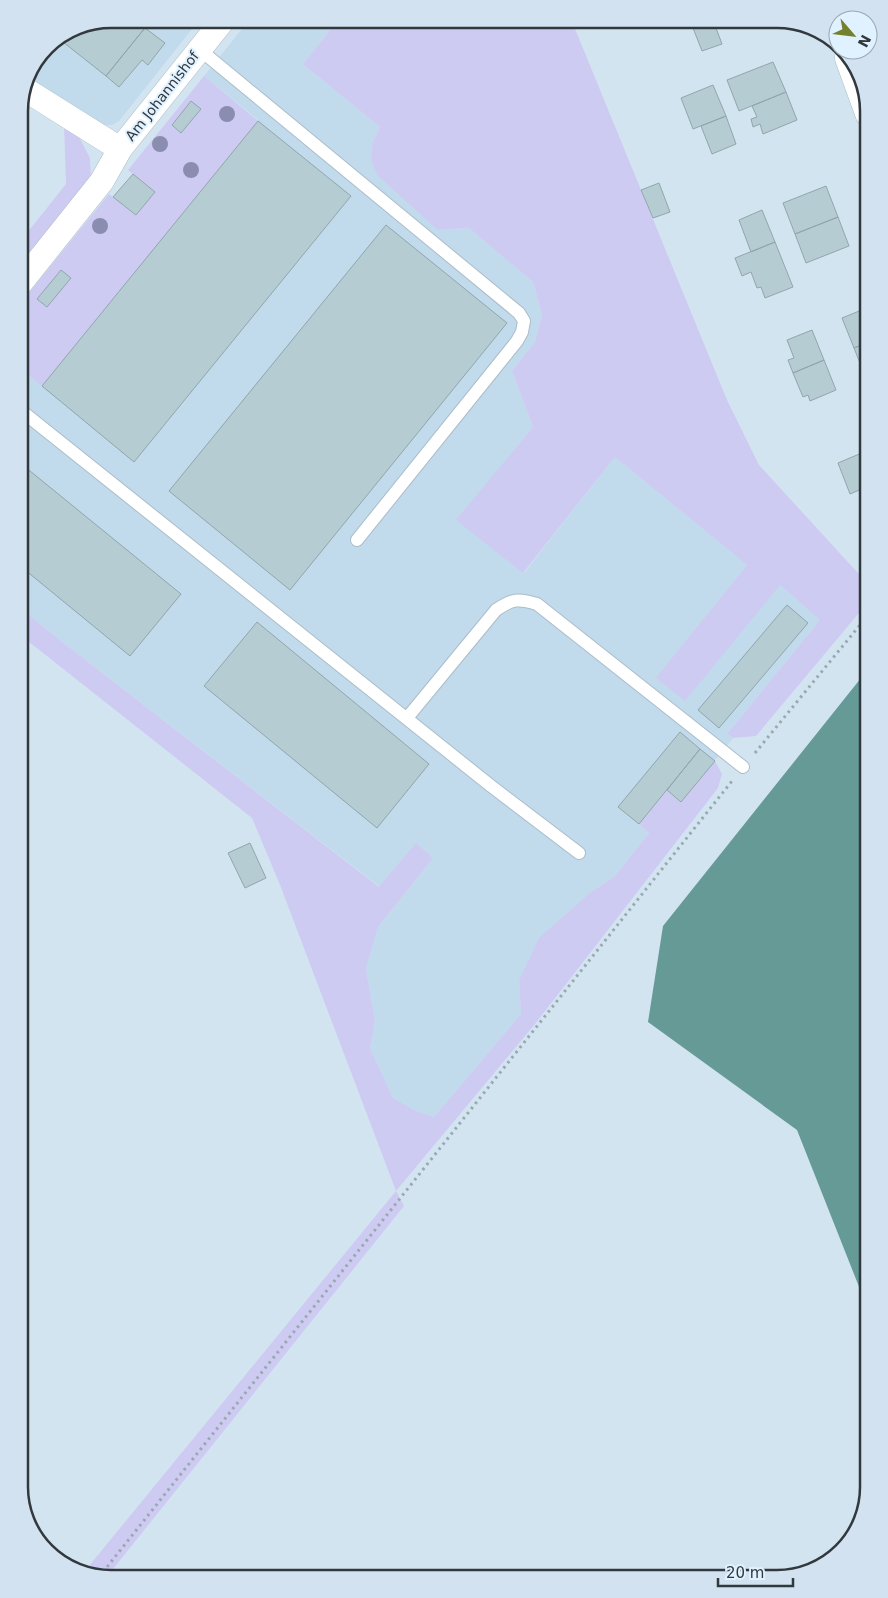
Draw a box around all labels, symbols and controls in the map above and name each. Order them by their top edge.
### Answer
north arrow [828,10,878,60]
text: N [855,32,874,50]
street label: Am Johannishof [122,47,203,144]
scale bar [718,1556,793,1588]
text: 20 m [726,1564,764,1582]

